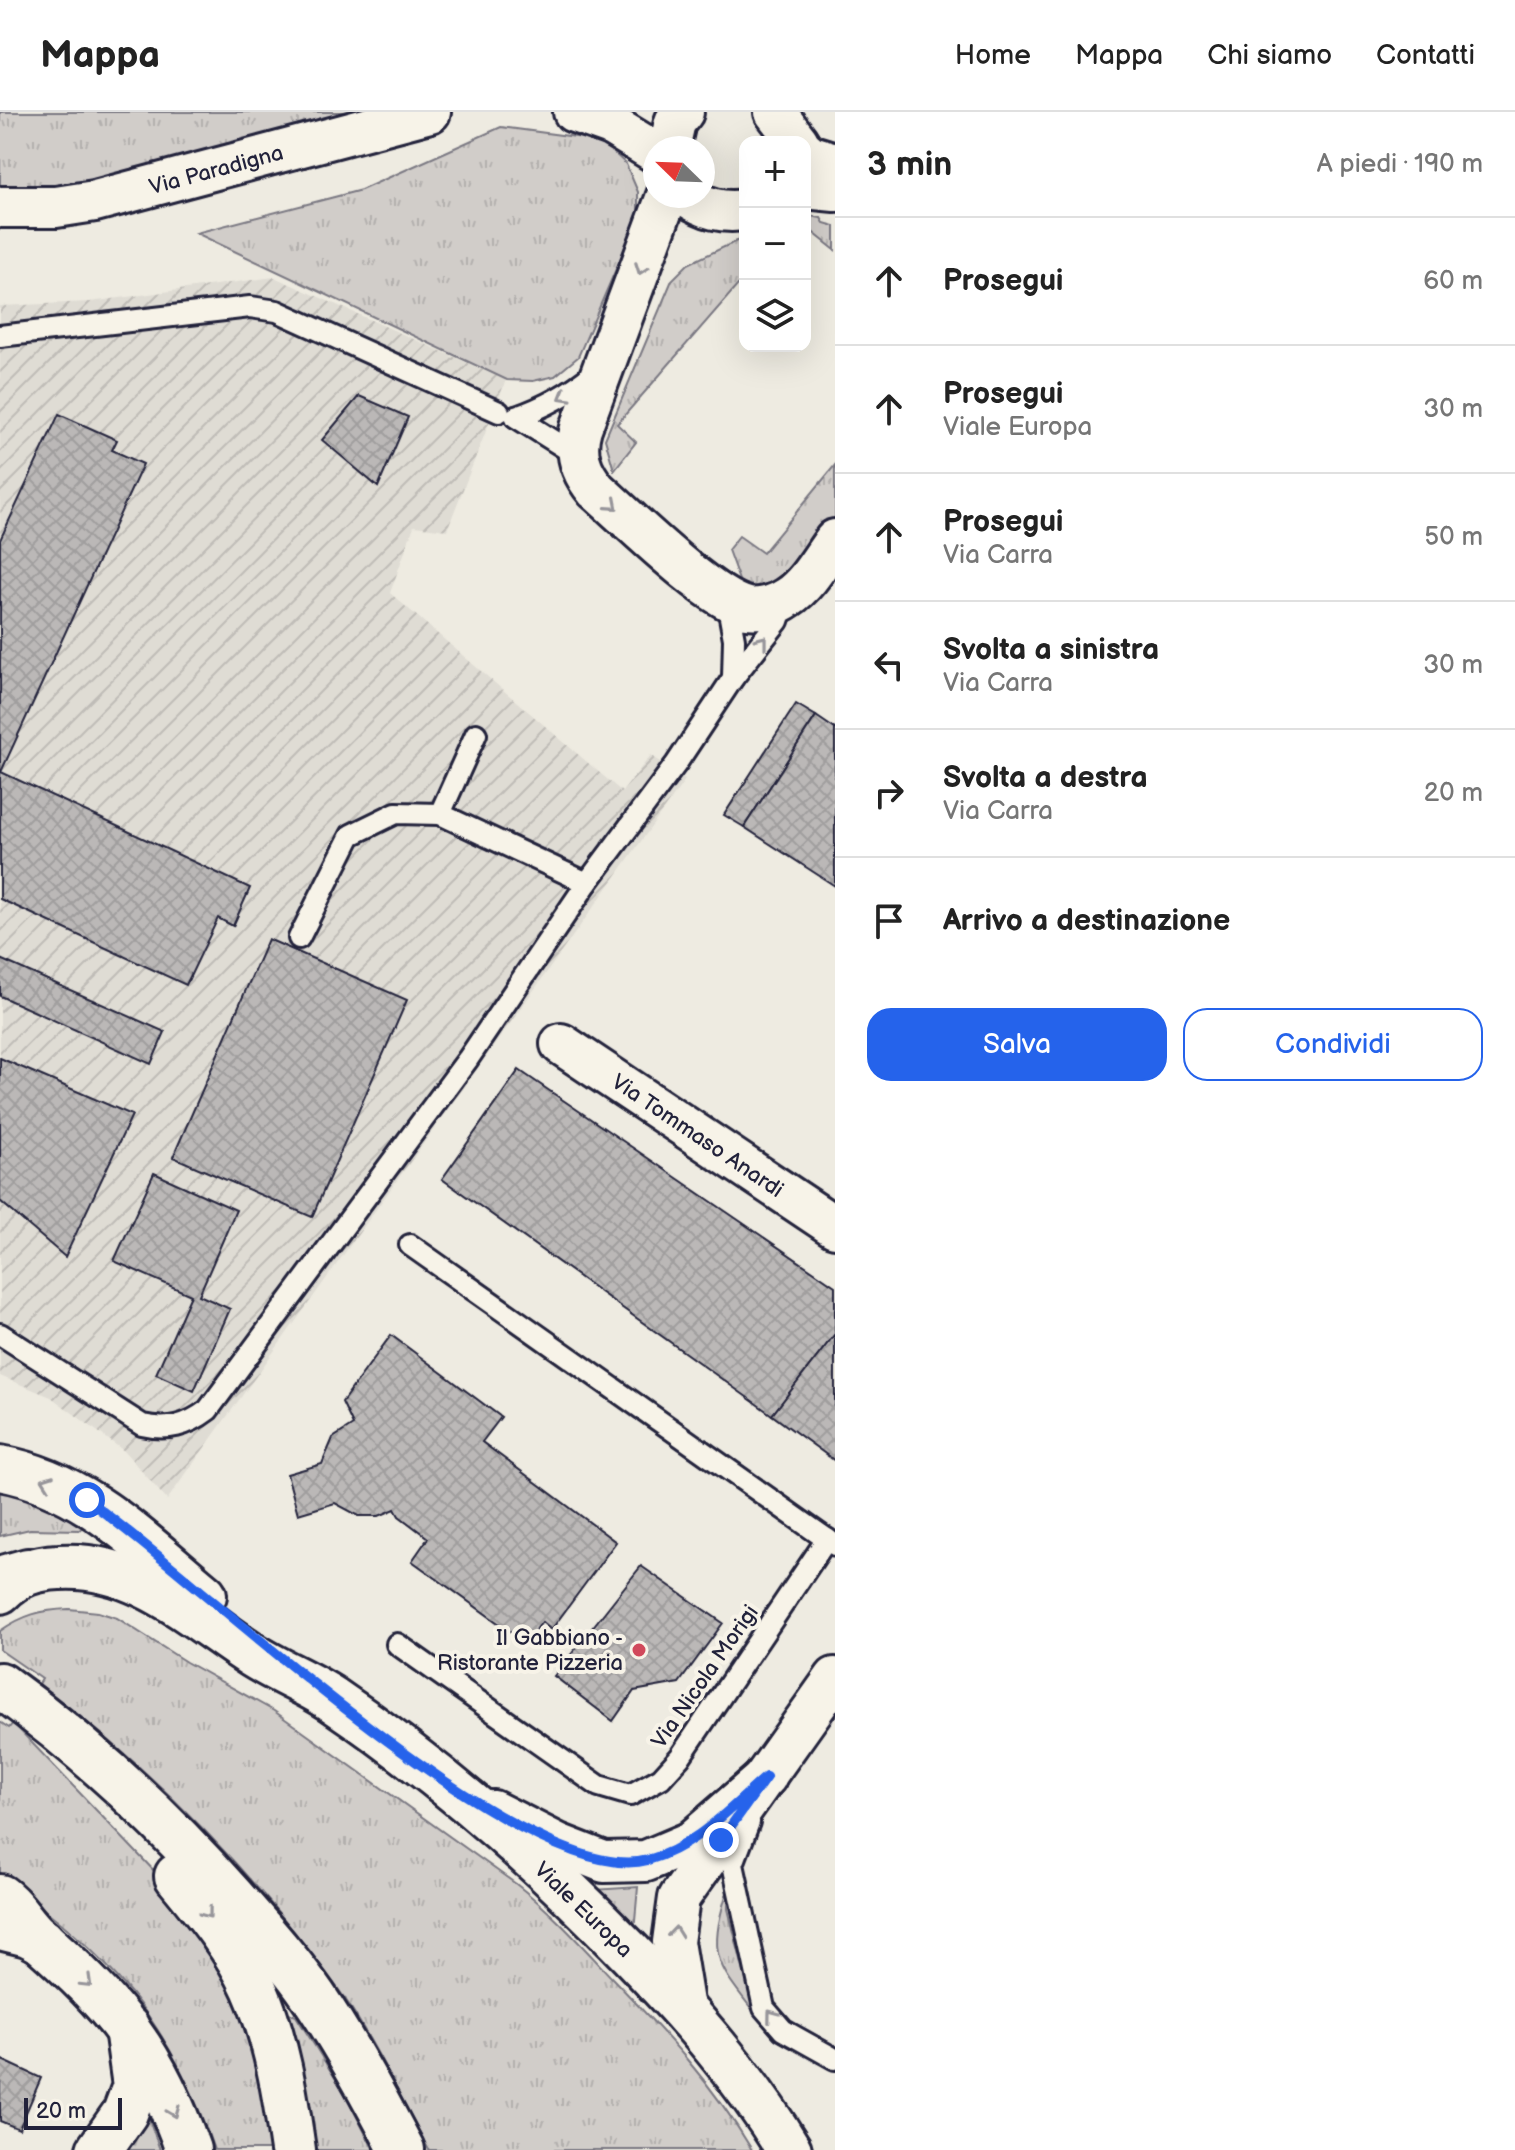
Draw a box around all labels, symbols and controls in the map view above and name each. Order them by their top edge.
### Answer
text: Mappa [40,33,160,78]
text: Home [955,39,1031,72]
text: Mappa [1075,39,1163,72]
text: Chi siamo [1207,39,1332,72]
text: Contatti [1376,39,1475,72]
north arrow [643,136,715,208]
map controls [739,136,811,352]
button: + [739,136,811,208]
street label: Via Paradigna [146,140,286,201]
text: 3 min [867,144,952,185]
text: A piedi · 190 m [1317,149,1483,180]
button: − [739,208,811,280]
icon: ahead [867,259,911,303]
one-way arrow [634,261,651,275]
text: Prosegui [943,263,1063,299]
text: 60 m [1423,266,1483,297]
button: layers [739,280,811,352]
text: Prosegui [943,376,1063,412]
one-way arrow [558,386,573,402]
icon: ahead [867,387,911,431]
text: 30 m [1423,394,1483,425]
text: Viale Europa [943,412,1092,443]
one-way arrow [604,495,619,510]
text: Prosegui [943,504,1063,540]
icon: ahead [867,515,911,559]
text: 50 m [1424,522,1483,553]
text: Via Carra [943,540,1053,571]
text: Svolta a sinistra [943,632,1159,668]
one-way arrow [752,636,767,650]
icon: left [867,643,911,687]
text: 30 m [1423,650,1483,681]
text: Via Carra [943,668,1053,699]
text: Svolta a destra [943,760,1148,796]
icon: right [867,771,911,815]
text: 20 m [1424,778,1483,809]
text: Via Carra [943,796,1053,827]
icon: arrive [867,899,911,943]
text: Arrivo a destinazione [943,903,1230,939]
button: Salva [867,1008,1167,1081]
button: Condividi [1183,1008,1483,1081]
street label: Via Tommaso Anardi [606,1069,788,1204]
one-way arrow [41,1474,55,1490]
route start [69,1482,105,1518]
street label: Via Nicola Morigi [646,1600,765,1754]
place label: Il Gabbiano - Ristorante Pizzeria [437,1625,623,1677]
marker: Il Gabbiano - Ristorante Pizzeria [630,1641,648,1659]
route end [703,1822,739,1858]
street label: Viale Europa [528,1857,638,1964]
one-way arrow [197,1904,211,1919]
one-way arrow [666,1925,683,1938]
one-way arrow [78,1973,92,1987]
one-way arrow [767,2009,782,2024]
scale bar [24,2094,122,2130]
text: 20 m [36,2098,86,2125]
one-way arrow [164,2104,181,2118]

